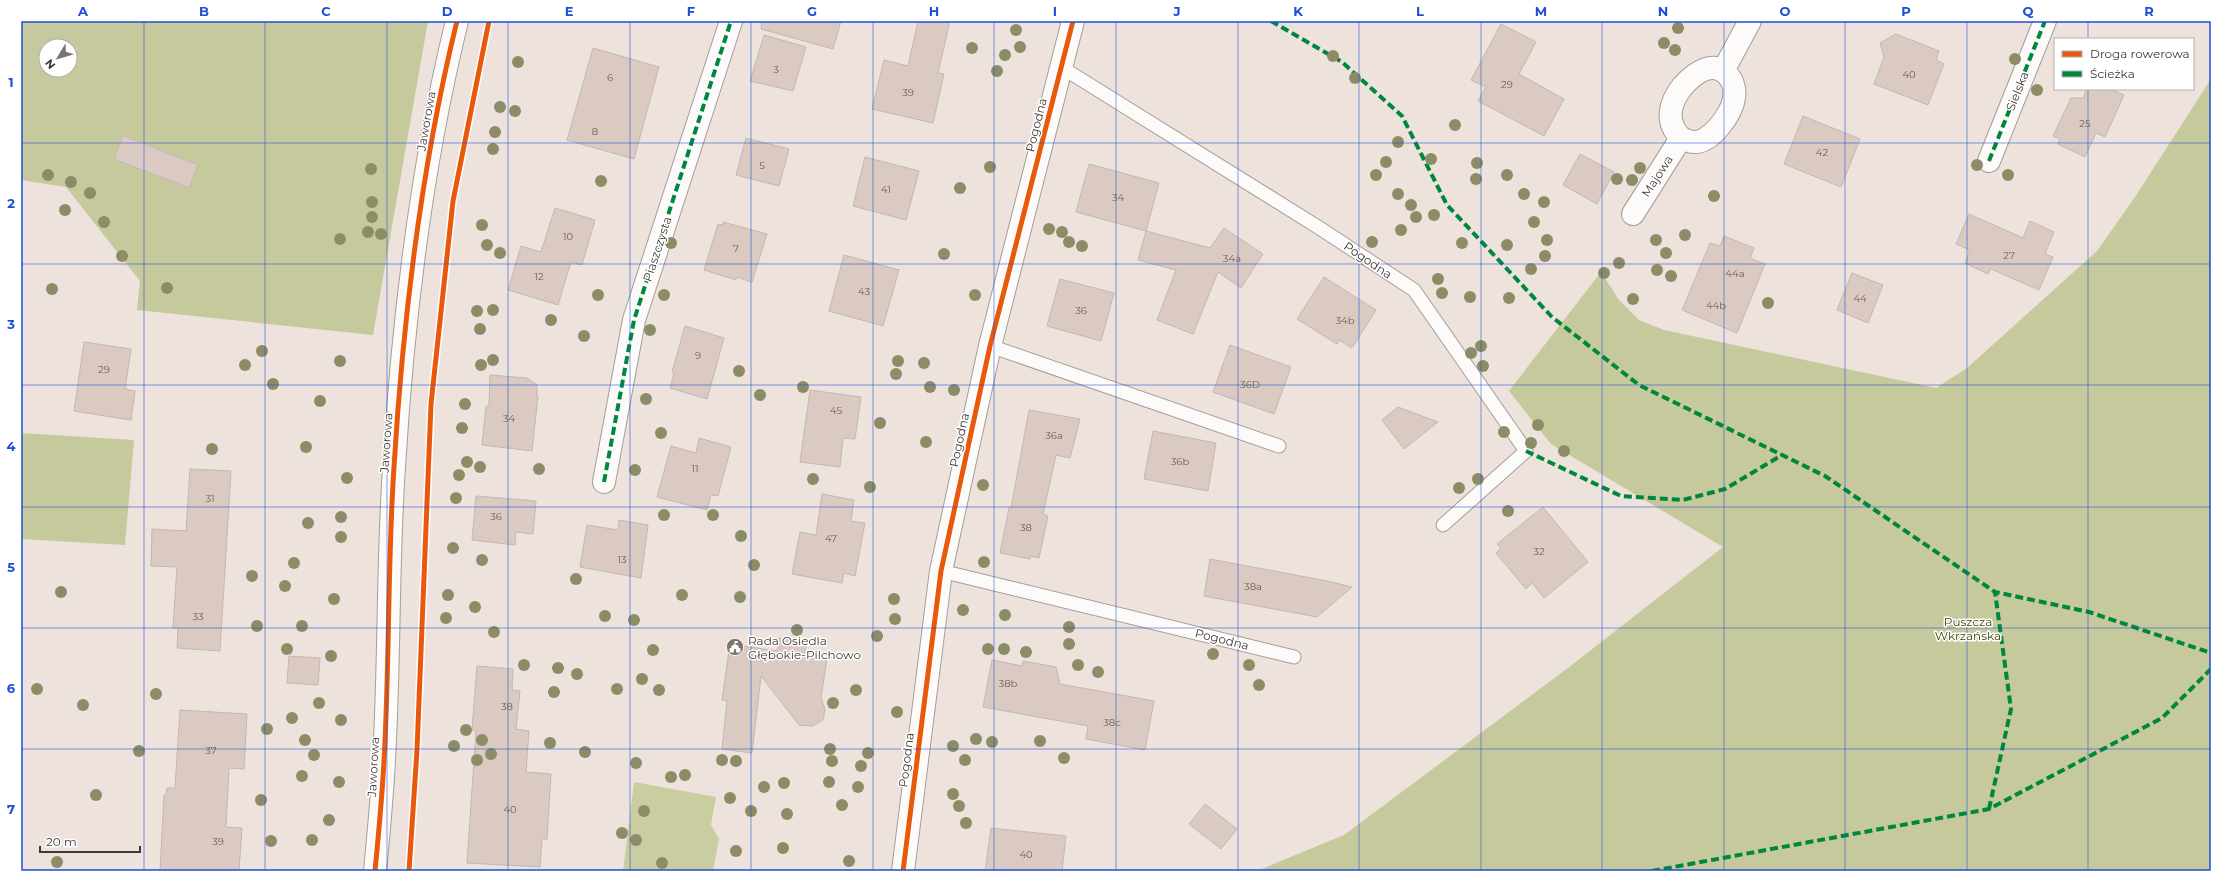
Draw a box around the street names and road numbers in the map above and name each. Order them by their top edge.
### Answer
street label: Sielska [2002,69,2032,113]
street label: Jaworowa [413,90,439,153]
street label: Pogodna [1022,96,1050,154]
street label: Majowa [1638,152,1676,200]
street label: Piaszczysta [639,215,675,283]
street label: Pogodna [1341,238,1395,282]
street label: Jaworowa [376,412,396,475]
street label: Pogodna [946,412,972,468]
street label: Pogodna [1193,625,1251,653]
street label: Pogodna [895,732,917,788]
street label: Jaworowa [364,737,382,798]

